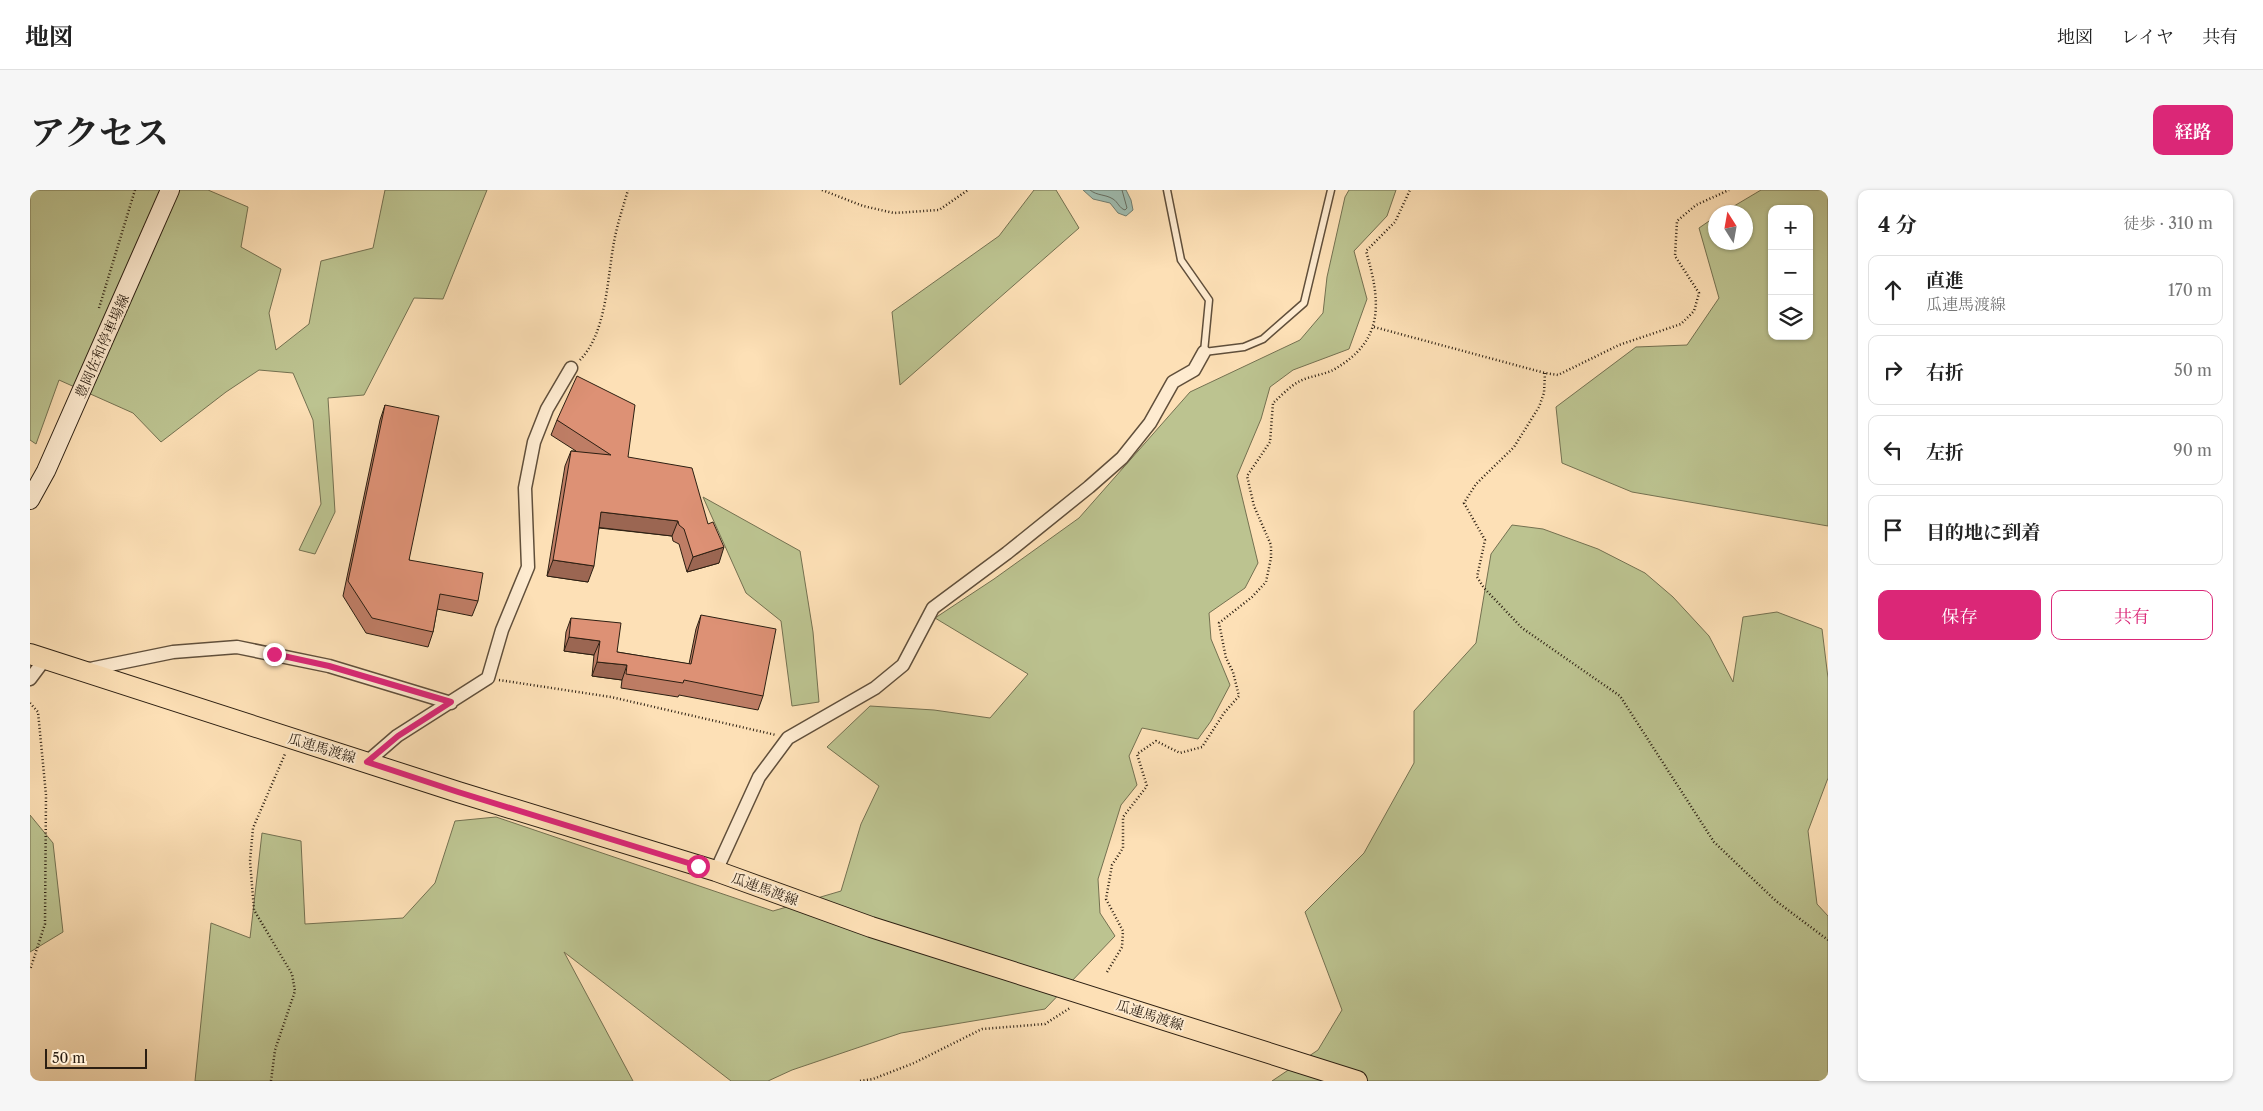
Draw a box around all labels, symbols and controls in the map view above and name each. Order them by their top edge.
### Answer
text: 地図 [25,22,73,51]
text: 地図 [2057,26,2093,48]
text: レイヤ [2121,26,2174,48]
text: 共有 [2202,26,2238,48]
button: 経路 [2153,105,2233,155]
text: アクセス [30,111,169,154]
north arrow [1708,205,1753,250]
map controls [1768,205,1813,340]
button: + [1768,205,1813,250]
text: 4 分 [1878,212,1917,237]
text: 徒歩 · 310 m [2123,213,2213,233]
button: − [1768,250,1813,295]
text: 直進 [1926,269,1964,292]
icon: ahead [1879,276,1907,304]
text: 170 m [2168,280,2212,300]
street label: 豊岡佐和停車場線 [71,291,133,401]
text: 瓜連馬渡線 [1926,294,2006,314]
button: layers [1768,295,1813,340]
icon: right [1879,356,1907,384]
text: 50 m [2174,360,2212,380]
text: 右折 [1926,361,1964,384]
icon: left [1879,436,1907,464]
text: 90 m [2173,440,2212,460]
text: 左折 [1926,441,1964,464]
icon: arrive [1879,516,1907,544]
text: 目的地に到着 [1926,521,2040,544]
button: 保存 [1878,590,2041,640]
button: 共有 [2051,590,2213,640]
route end [263,643,286,666]
street label: 瓜連馬渡線 [286,729,358,767]
route start [687,855,710,878]
street label: 瓜連馬渡線 [729,869,801,909]
street label: 瓜連馬渡線 [1114,996,1186,1034]
scale bar [45,1046,148,1069]
text: 50 m [52,1049,85,1067]

